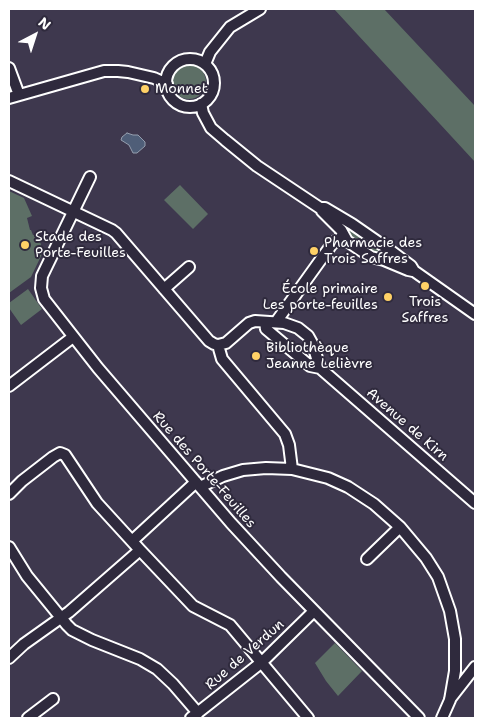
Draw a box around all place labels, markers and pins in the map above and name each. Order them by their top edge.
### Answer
place label: Monnet [155,81,208,97]
marker: Monnet [139,83,151,95]
place label: Stade des Porte-Feuilles [35,229,126,262]
place label: Pharmacie des Trois Saffres [324,235,422,268]
marker: Stade des Porte-Feuilles [19,239,31,251]
marker: Pharmacie des Trois Saffres [308,245,320,257]
marker: Trois Saffres [419,280,431,292]
place label: École primaire Les porte-feuilles [263,281,378,314]
marker: École primaire Les porte-feuilles [382,291,394,303]
place label: Trois Saffres [402,294,448,326]
place label: Bibliothèque Jeanne Lelièvre [266,340,373,372]
marker: Bibliothèque Jeanne Lelièvre [250,350,262,362]

